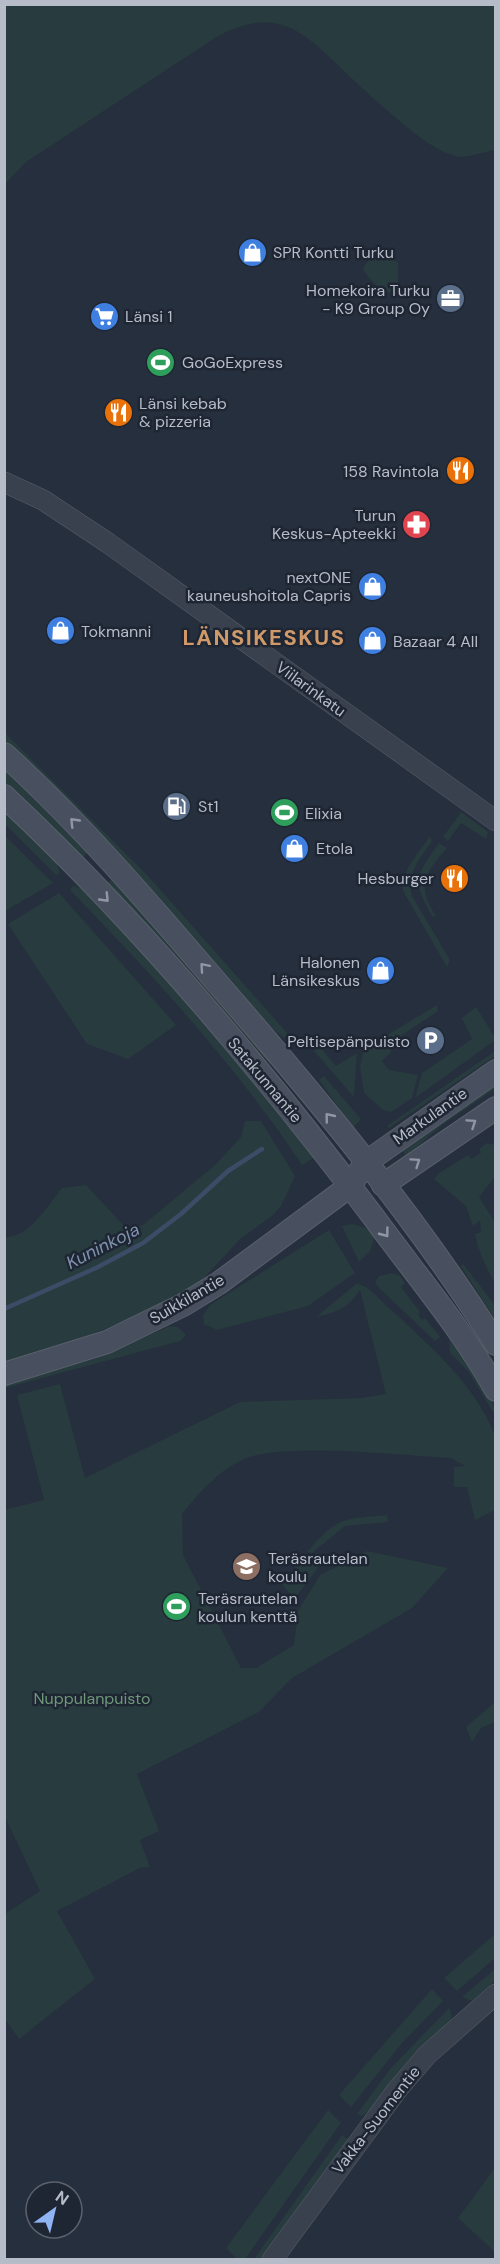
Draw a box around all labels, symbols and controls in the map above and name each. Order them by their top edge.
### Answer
shop icon: SPR Kontti Turku [236,236,268,268]
place label: SPR Kontti Turku [273,242,394,263]
place label: Homekoira Turku - K9 Group Oy [306,280,430,319]
office icon: Homekoira Turku - K9 Group Oy [435,283,467,315]
supermarket icon: Länsi 1 [88,300,120,332]
place label: Länsi 1 [125,306,172,327]
sports icon: GoGoExpress [145,346,177,378]
place label: GoGoExpress [182,352,283,373]
place label: Länsi kebab & pizzeria [139,393,227,432]
restaurant icon: Länsi kebab & pizzeria [102,396,134,428]
restaurant icon: 158 Ravintola [444,455,476,487]
place label: 158 Ravintola [343,461,439,482]
place label: Turun Keskus-Apteekki [272,505,396,544]
pharmacy icon: Turun Keskus-Apteekki [401,508,433,540]
place label: nextONE kauneushoitola Capris [187,567,351,606]
shop icon: nextONE kauneushoitola Capris [356,570,388,602]
shop icon: Tokmanni [44,615,76,647]
place label: Tokmanni [81,621,151,642]
district label: LÄNSIKESKUS [183,623,345,652]
shop icon: Bazaar 4 All [356,625,388,657]
place label: Bazaar 4 All [393,631,478,652]
street label: Viilarinkatu [272,657,350,721]
fuel station icon: St1 [161,790,193,822]
place label: St1 [198,796,219,817]
sports icon: Elixia [268,797,300,829]
place label: Elixia [305,803,342,824]
one-way arrow [70,819,81,830]
shop icon: Etola [279,832,311,864]
place label: Etola [316,838,353,859]
restaurant icon: Hesburger [439,862,471,894]
place label: Hesburger [357,868,434,889]
one-way arrow [97,890,108,901]
place label: Halonen Länsikeskus [272,952,360,991]
shop icon: Halonen Länsikeskus [365,955,397,987]
one-way arrow [200,963,211,974]
parking icon: Peltisepänpuisto [415,1025,447,1057]
place label: Peltisepänpuisto [287,1031,410,1052]
street label: Satakunnantie [223,1033,307,1127]
street label: Markulantie [389,1083,471,1149]
one-way arrow [325,1113,336,1124]
one-way arrow [466,1119,476,1131]
one-way arrow [409,1158,420,1169]
water label: Kuninkoja [62,1217,144,1275]
one-way arrow [378,1226,389,1237]
street label: Suikkilantie [146,1269,228,1329]
place label: Teräsrautelan koulu [268,1548,368,1587]
school or university icon: Teräsrautelan koulu [231,1551,263,1583]
place label: Teräsrautelan koulun kenttä [198,1588,298,1627]
sports icon: Teräsrautelan koulun kenttä [161,1591,193,1623]
park label: Nuppulanpuisto [33,1688,151,1709]
street label: Vakka-Suomentie [327,2062,425,2178]
north arrow [24,2180,84,2240]
text: N [51,2186,73,2210]

